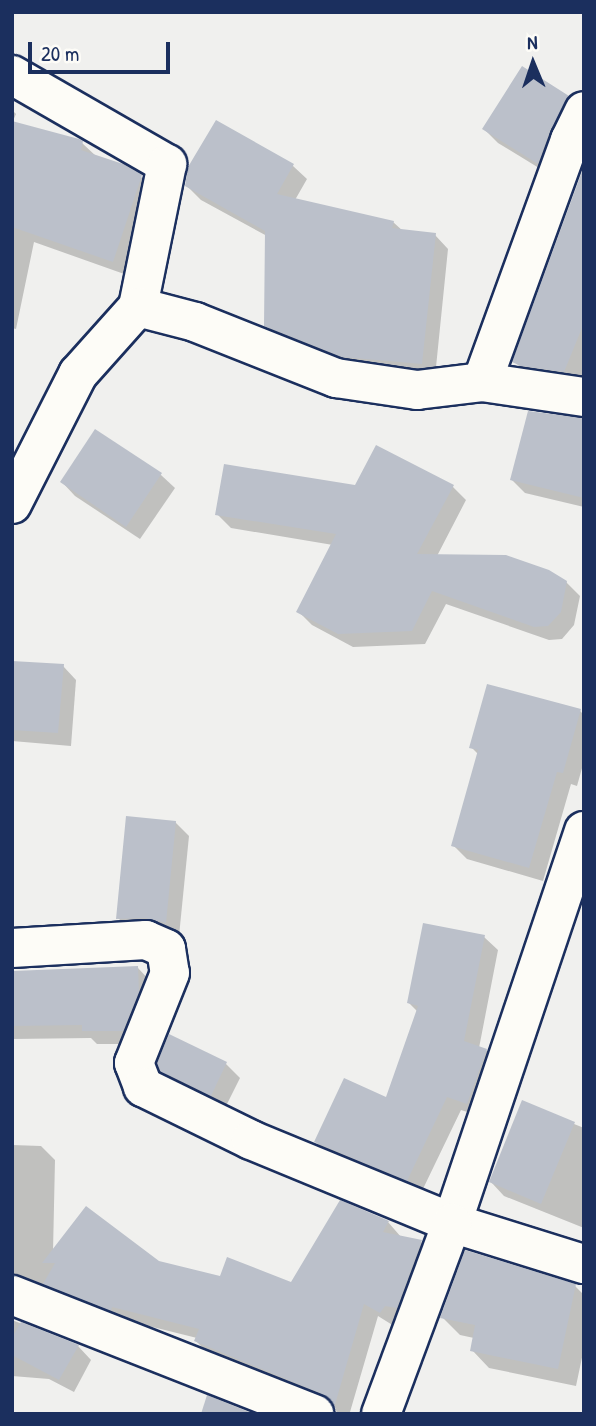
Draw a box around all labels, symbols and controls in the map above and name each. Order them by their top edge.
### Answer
scale bar [32,28,173,72]
north arrow [498,28,568,98]
text: N [527,29,538,55]
text: 20 m [41,39,79,68]

